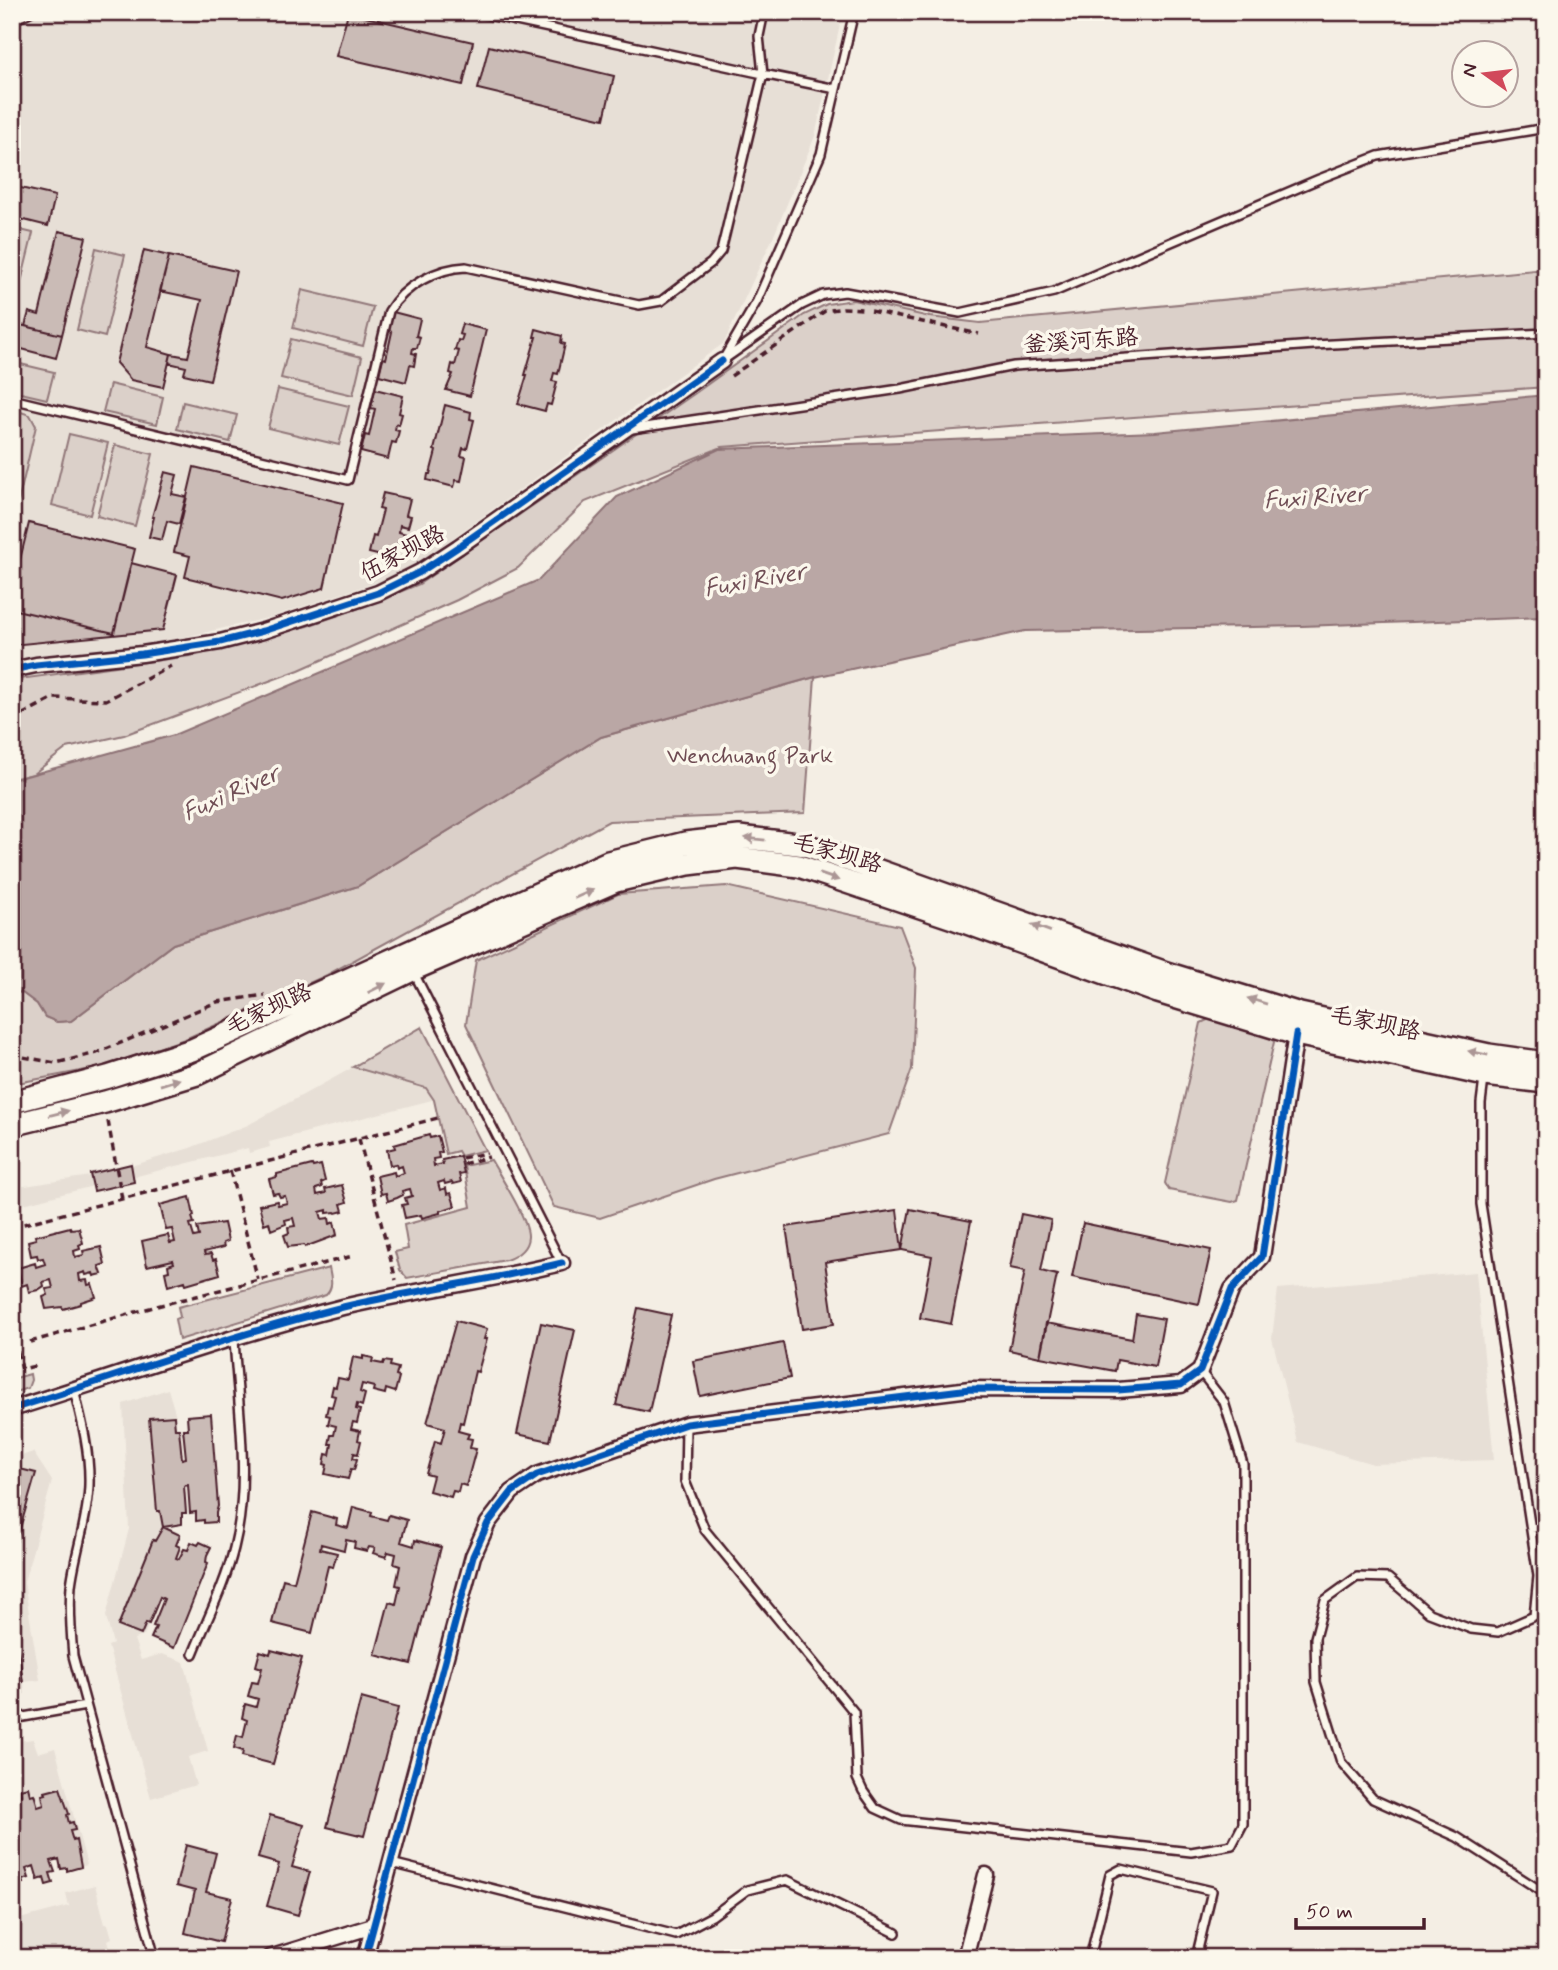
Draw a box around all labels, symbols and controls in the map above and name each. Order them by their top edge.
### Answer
north arrow [1450,38,1520,108]
text: N [1456,61,1484,79]
street label: 釜溪河东路 [1023,323,1139,361]
water label: Fuxi River [1263,479,1370,517]
street label: 伍家坝路 [355,519,451,589]
water label: Fuxi River [702,556,811,605]
park label: Wenchuang Park [667,742,833,774]
water label: Fuxi River [178,758,287,829]
street label: 毛家坝路 [789,827,885,881]
one-way arrow [744,833,766,844]
one-way arrow [819,872,840,882]
one-way arrow [574,888,595,899]
one-way arrow [1031,923,1052,934]
street label: 毛家坝路 [221,977,317,1043]
one-way arrow [367,982,387,993]
one-way arrow [1246,995,1267,1006]
street label: 毛家坝路 [1327,1000,1423,1048]
one-way arrow [1467,1047,1489,1058]
one-way arrow [160,1076,181,1086]
one-way arrow [48,1108,69,1118]
scale bar [1296,1886,1423,1930]
text: 50 m [1306,1898,1353,1926]

